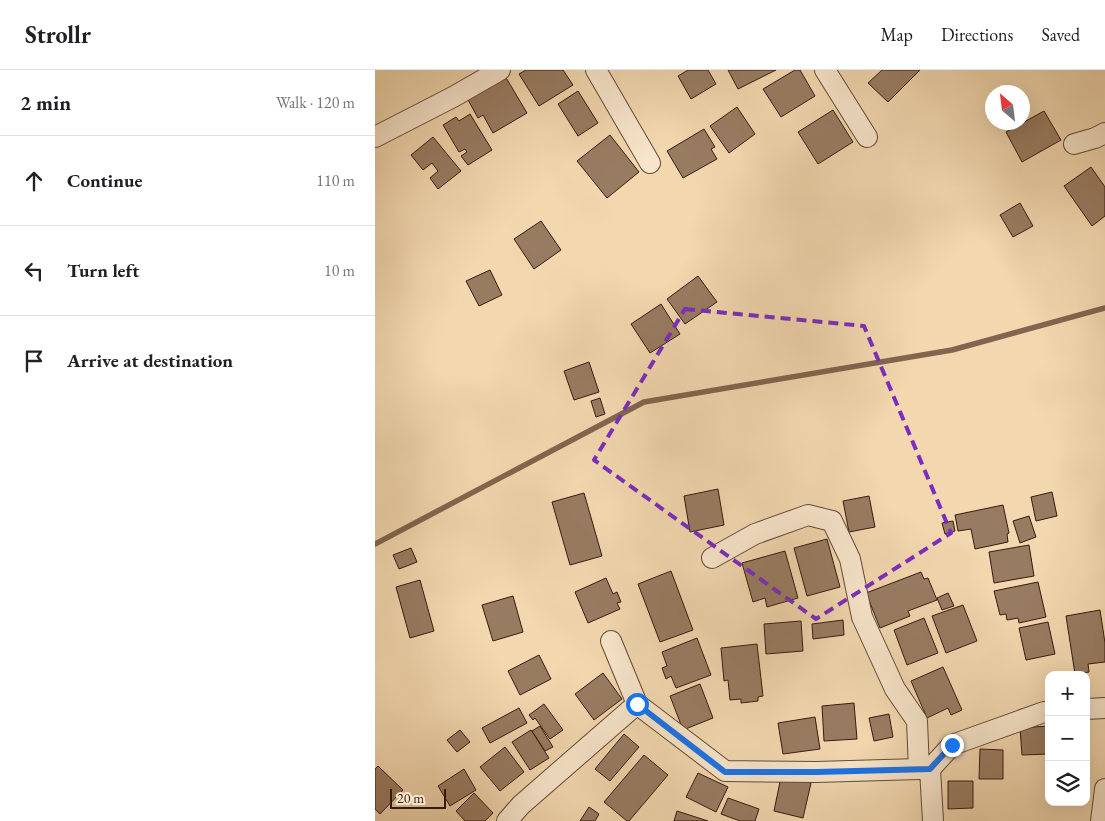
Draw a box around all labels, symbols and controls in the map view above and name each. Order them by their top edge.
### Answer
text: Strollr [25,19,91,50]
text: Map [881,23,913,46]
text: Directions [941,23,1013,46]
text: Saved [1041,23,1080,46]
north arrow [985,85,1030,130]
text: 2 min [20,89,71,116]
text: Walk · 120 m [276,92,355,113]
icon: ahead [20,167,48,195]
text: Continue [67,168,142,193]
text: 110 m [316,170,355,191]
icon: left [20,257,48,285]
text: Turn left [67,258,139,283]
text: 10 m [324,260,355,281]
icon: arrive [20,347,48,375]
text: Arrive at destination [67,348,233,373]
map controls [1045,671,1090,806]
button: + [1045,671,1090,716]
route start [626,693,649,716]
button: − [1045,716,1090,761]
route end [941,734,964,757]
button: layers [1045,761,1090,806]
scale bar [390,786,446,809]
text: 20 m [397,789,424,807]

